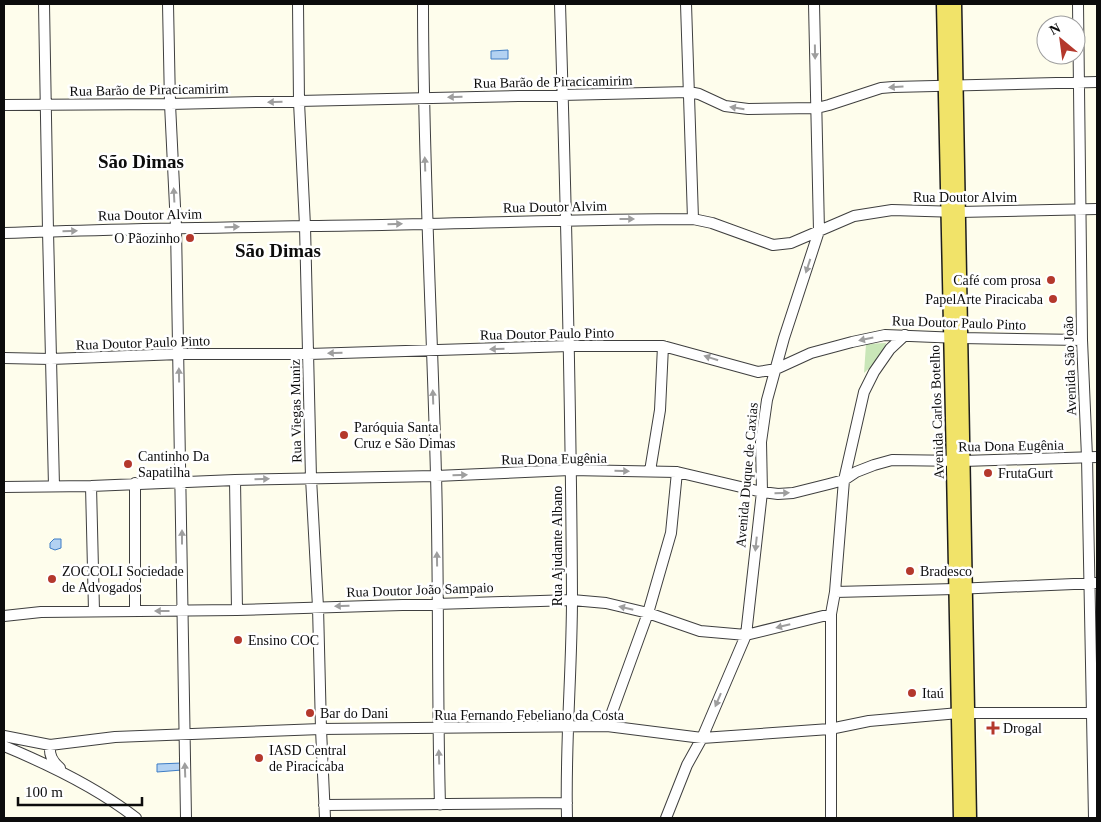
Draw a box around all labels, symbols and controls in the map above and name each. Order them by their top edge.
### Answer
north arrow [1036,15,1086,65]
text: N [1047,20,1063,38]
one-way arrow [812,45,820,61]
street label: Rua Barão de Piracicamirim [473,73,633,91]
street label: Rua Barão de Piracicamirim [69,81,229,99]
one-way arrow [888,84,904,92]
one-way arrow [447,94,463,102]
one-way arrow [267,98,283,106]
one-way arrow [729,103,745,111]
district label: São Dimas [98,151,184,172]
one-way arrow [421,156,429,172]
one-way arrow [170,186,178,202]
street label: Rua Doutor Alvim [913,190,1017,205]
street label: Rua Doutor Alvim [503,199,607,215]
street label: Rua Doutor Alvim [98,207,202,223]
one-way arrow [620,215,636,223]
one-way arrow [387,220,403,228]
one-way arrow [225,223,241,231]
one-way arrow [62,226,78,234]
place label: O Pãozinho [114,231,180,246]
marker: O Pãozinho [184,232,196,244]
district label: São Dimas [235,240,321,261]
one-way arrow [803,258,811,273]
place label: Café com prosa [953,273,1042,288]
marker: Café com prosa [1045,274,1057,286]
place label: PapelArte Piracicaba [925,292,1044,307]
marker: PapelArte Piracicaba [1047,293,1059,305]
street label: Rua Doutor Paulo Pinto [892,313,1026,333]
street label: Avenida São João [1061,316,1079,416]
street label: Rua Doutor Paulo Pinto [480,325,614,343]
street label: Rua Doutor Paulo Pinto [76,333,210,353]
one-way arrow [857,335,873,343]
one-way arrow [489,345,505,353]
street label: Avenida Carlos Botelho [927,345,947,479]
one-way arrow [327,349,343,357]
one-way arrow [703,354,718,362]
street label: Rua Viegas Muniz [288,359,304,463]
one-way arrow [175,366,183,382]
one-way arrow [429,388,437,404]
street label: Avenida Duque de Caxias [733,402,761,548]
place label: Paróquia Santa Cruz e São Dimas [354,420,455,451]
marker: Paróquia Santa Cruz e São Dimas [338,429,350,441]
street label: Rua Dona Eugênia [958,438,1065,454]
place label: Cantinho Da Sapatilha [138,449,210,480]
street label: Rua Dona Eugênia [501,451,608,467]
marker: Cantinho Da Sapatilha [122,458,134,470]
place label: FrutaGurt [998,466,1053,481]
one-way arrow [614,467,630,475]
marker: FrutaGurt [982,467,994,479]
one-way arrow [452,471,468,479]
one-way arrow [255,475,271,483]
street label: Rua Ajudante Albano [550,486,565,606]
one-way arrow [774,489,790,497]
one-way arrow [178,529,186,545]
one-way arrow [752,536,760,552]
one-way arrow [433,551,441,567]
place label: ZOCCOLI Sociedade de Advogados [62,564,184,595]
place label: Bradesco [920,564,972,579]
marker: Bradesco [904,565,916,577]
marker: ZOCCOLI Sociedade de Advogados [46,573,58,585]
street label: Rua Doutor João Sampaio [346,580,494,600]
one-way arrow [333,602,349,610]
one-way arrow [618,603,633,611]
one-way arrow [153,607,169,615]
one-way arrow [776,622,791,630]
place label: Ensino COC [248,633,319,648]
marker: Ensino COC [232,634,244,646]
place label: Itaú [922,686,944,701]
marker: Itaú [906,687,918,699]
one-way arrow [713,693,721,707]
place label: Bar do Dani [320,706,389,721]
marker: Bar do Dani [304,707,316,719]
street label: Rua Fernando Febeliano da Costa [434,708,625,723]
place label: Drogal [1003,721,1042,736]
marker: Drogal [987,722,999,734]
place label: IASD Central de Piracicaba [269,743,346,774]
one-way arrow [435,748,443,764]
marker: IASD Central de Piracicaba [253,752,265,764]
one-way arrow [180,761,188,777]
scale bar [18,774,141,806]
text: 100 m [25,784,63,800]

